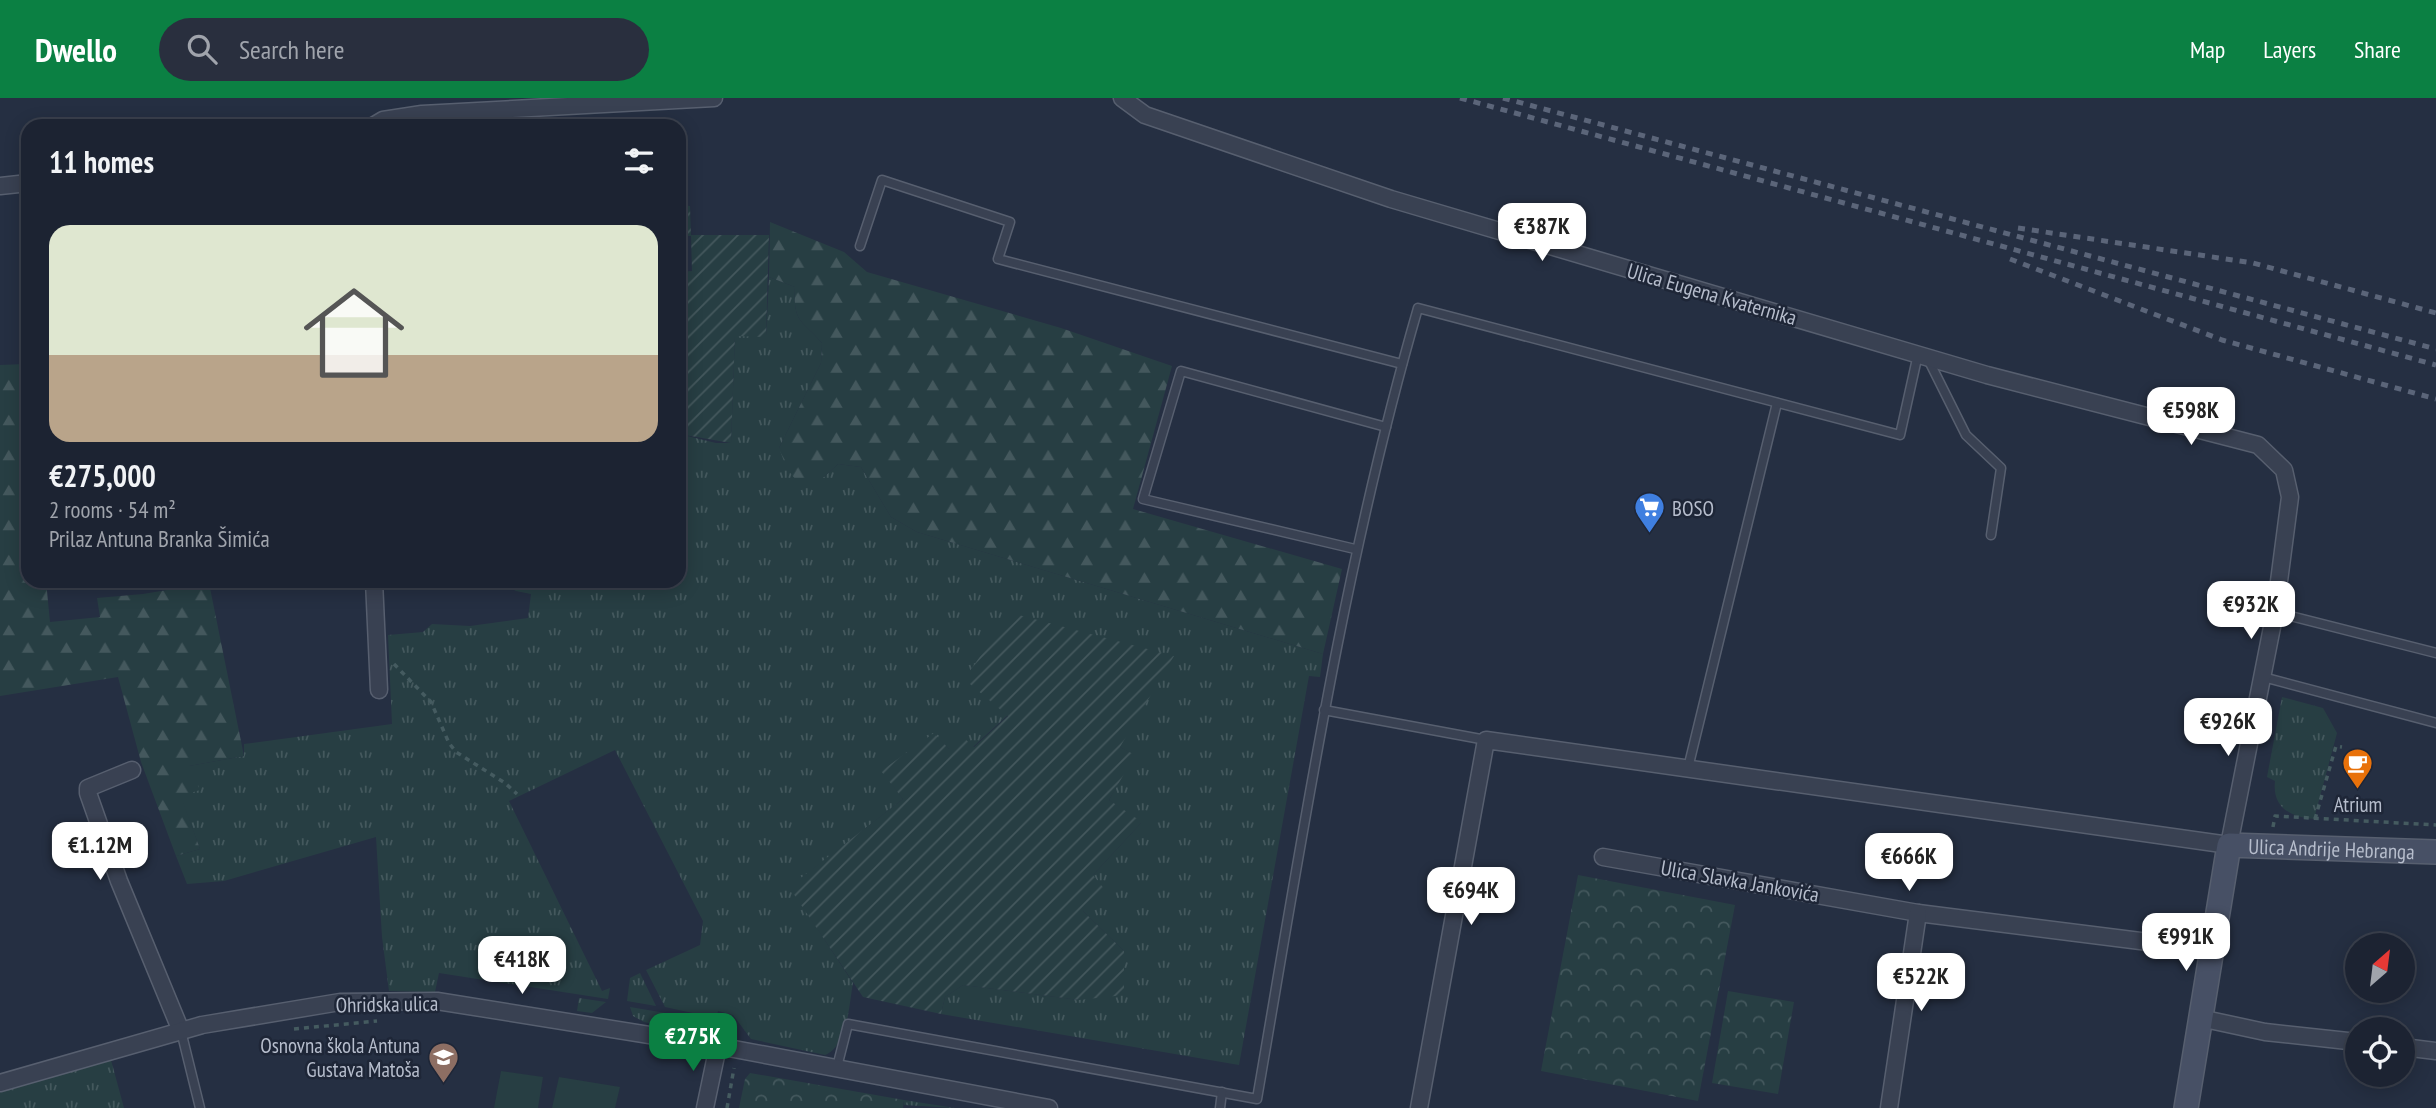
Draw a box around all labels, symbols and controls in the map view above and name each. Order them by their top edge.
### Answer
search box [159,18,649,81]
text: Dwello [35,28,117,71]
icon: search [183,30,221,68]
text: Search here [239,33,345,66]
text: Map [2190,34,2225,65]
text: Layers [2263,34,2316,65]
text: Share [2354,34,2401,65]
text: 11 homes [49,142,154,181]
icon: filters [620,142,658,180]
pin: €387K [1493,204,1591,263]
text: €387K [1514,211,1570,240]
street label: Ulica Eugena Kvaternika [1624,257,1800,331]
icon: home [291,270,417,396]
pin: €598K [2142,388,2240,447]
text: €598K [2163,395,2219,424]
text: €275,000 [49,456,156,495]
supermarket icon: BOSO [1632,491,1666,535]
text: 2 rooms · 54 m² [49,495,176,524]
place label: BOSO [1672,495,1714,522]
text: Prilaz Antuna Branka Šimića [49,524,270,553]
pin: €932K [2202,582,2300,641]
text: €932K [2223,589,2279,618]
pin: €926K [2179,698,2277,758]
text: €926K [2200,706,2256,735]
cafe icon: Atrium [2341,747,2375,791]
place label: Atrium [2334,791,2382,818]
pin: €1.12M [43,822,157,882]
text: €1.12M [68,830,132,859]
street label: Ulica Andrije Hebranga [2248,832,2415,865]
pin: €666K [1860,834,1958,893]
text: €666K [1881,841,1937,870]
street label: Ulica Slavka Jankovića [1659,854,1821,908]
pin: €694K [1422,868,1520,927]
text: €694K [1443,875,1499,904]
pin: €991K [2137,914,2235,973]
text: €991K [2158,921,2214,950]
north arrow [2345,933,2415,1003]
map controls [2345,933,2415,1087]
pin: €418K [473,936,571,996]
text: €418K [494,944,550,973]
pin: €522K [1872,954,1970,1013]
text: €522K [1893,961,1949,990]
street label: Ohridska ulica [335,990,439,1018]
pin: €275K [644,1014,742,1073]
button: locate [2345,1017,2415,1087]
text: €275K [665,1021,721,1050]
place label: Osnovna škola Antuna Gustava Matoša [260,1032,420,1083]
school or university icon: Osnovna škola Antuna Gustava Matoša [426,1040,460,1084]

